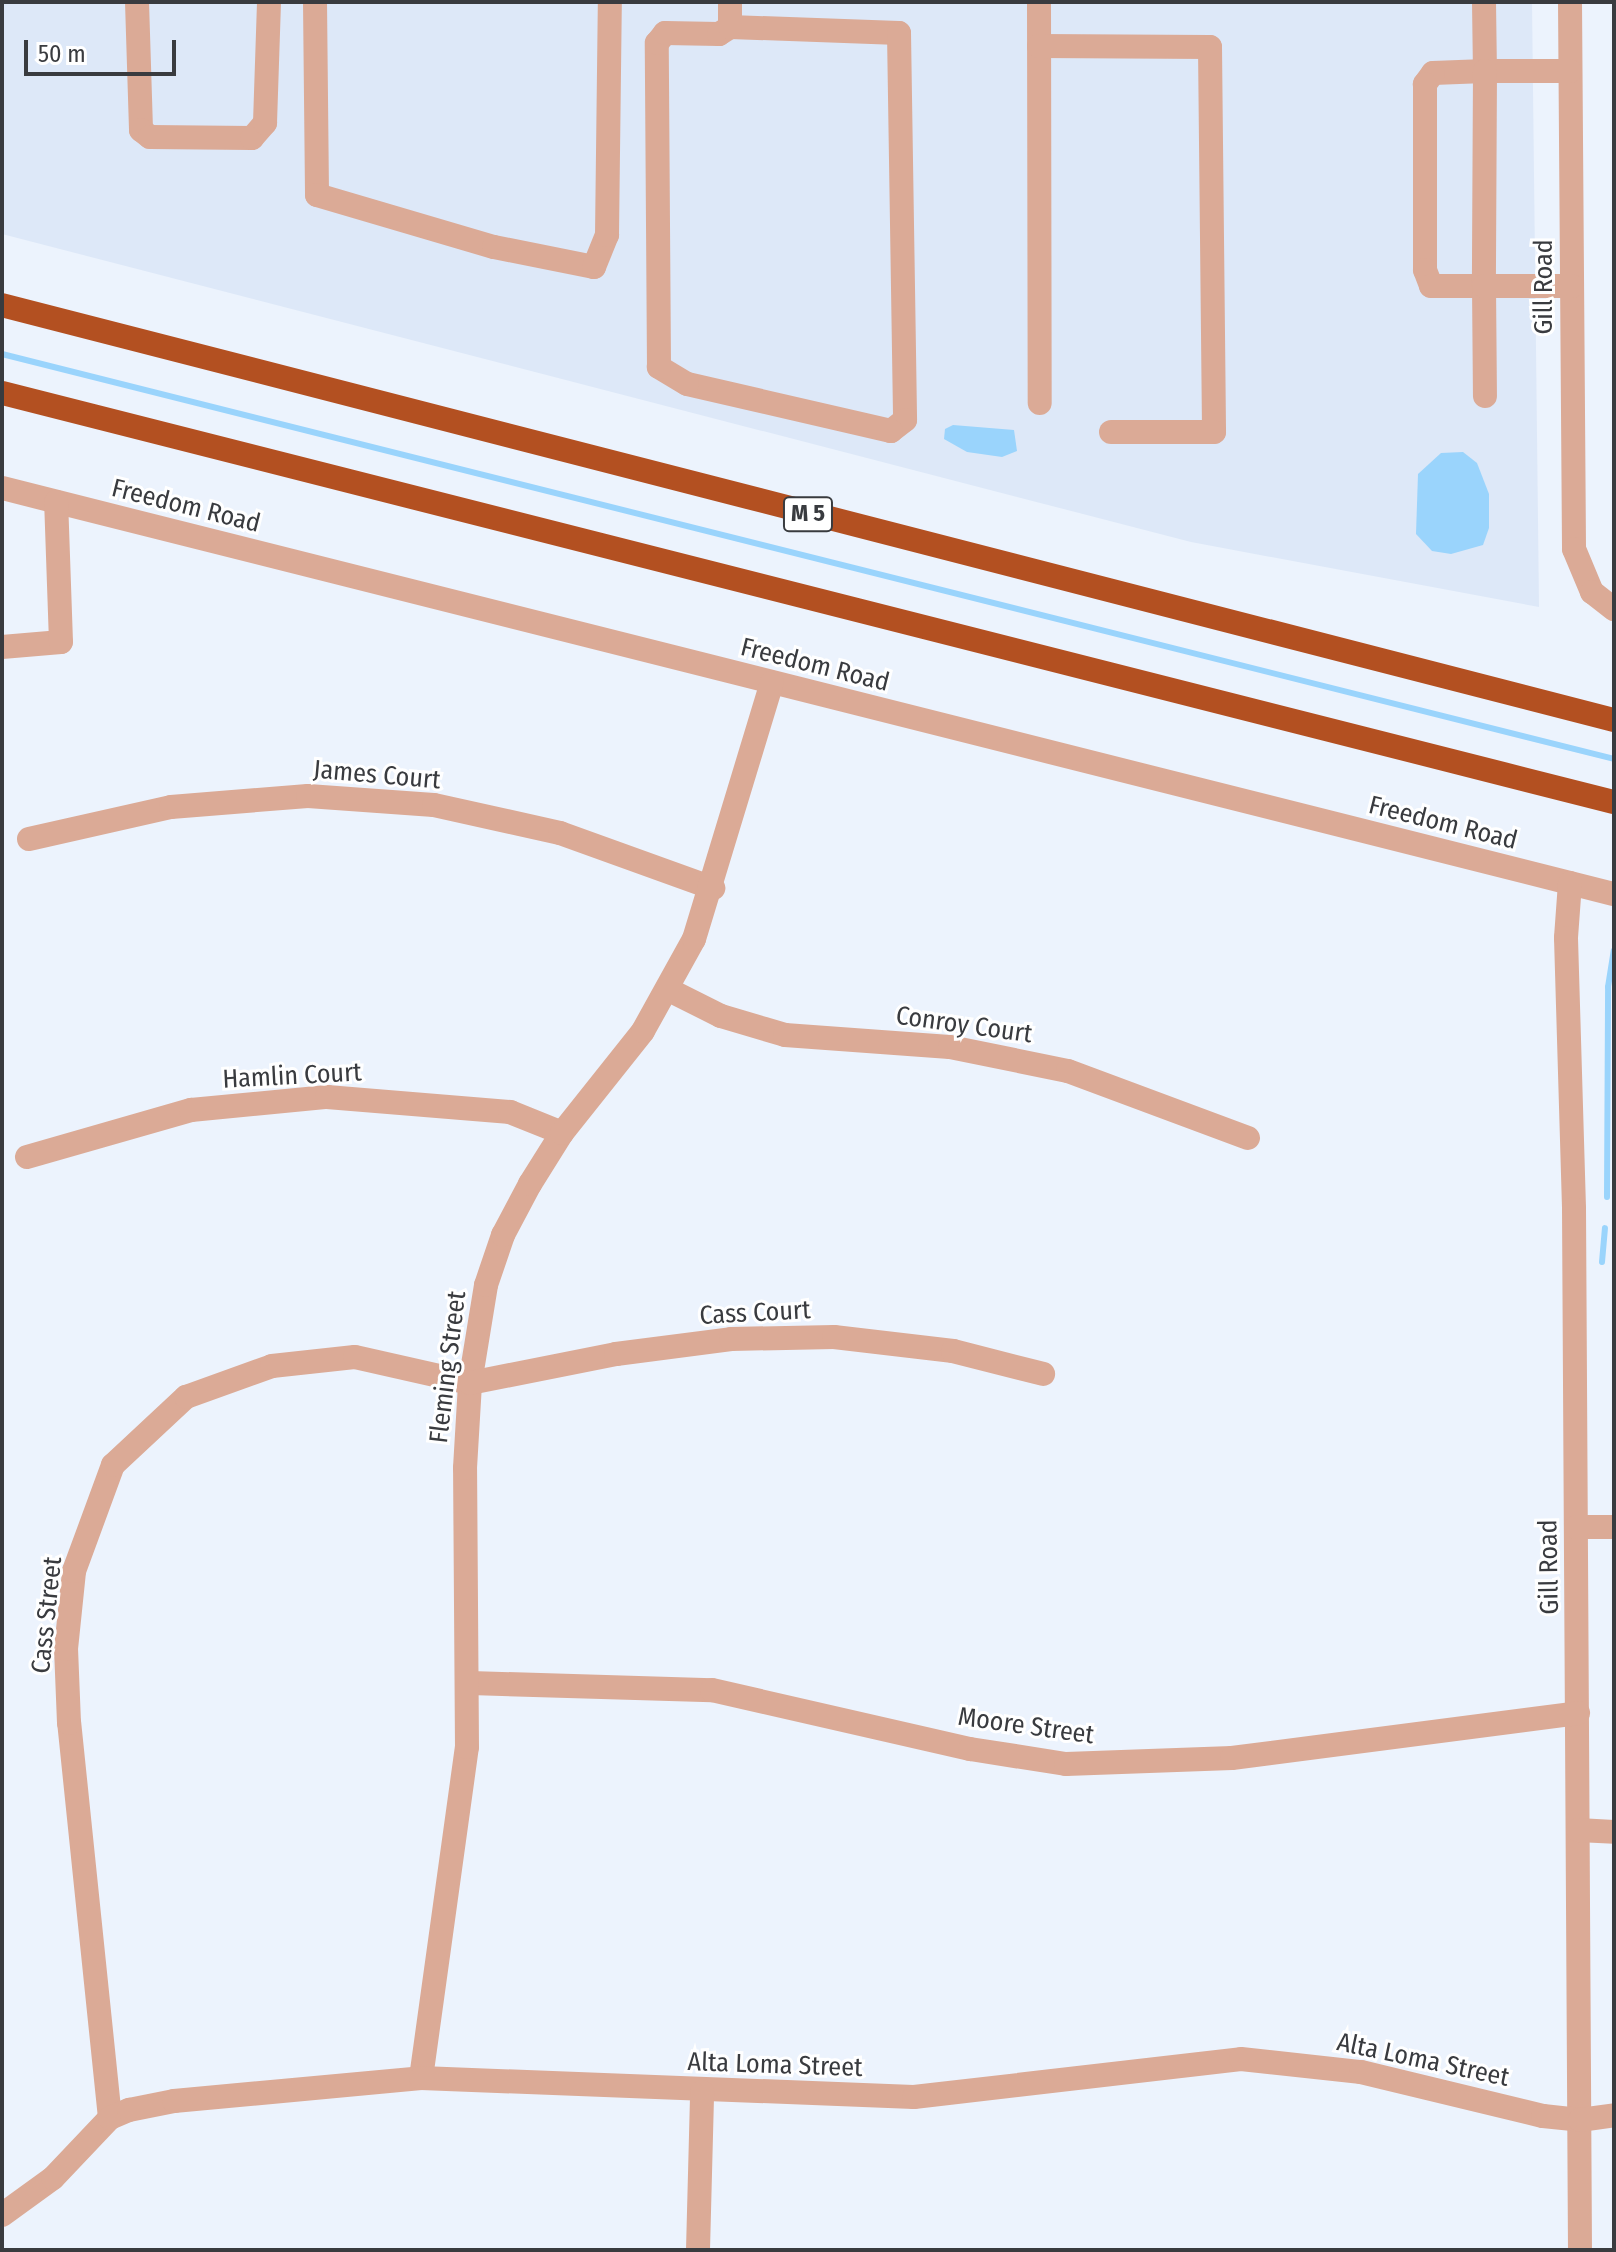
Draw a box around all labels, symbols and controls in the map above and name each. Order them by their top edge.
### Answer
scale bar [28,24,180,74]
text: 50 m [38,40,86,68]
street label: Gill Road [1528,239,1560,335]
street label: Freedom Road [108,472,264,540]
road number: M 5 [782,494,834,534]
street label: Freedom Road [737,631,893,699]
street label: James Court [312,754,442,796]
street label: Freedom Road [1365,789,1521,857]
street label: Conroy Court [894,1000,1034,1050]
street label: Hamlin Court [222,1057,362,1095]
street label: Fleming Street [423,1289,473,1445]
street label: Cass Court [699,1295,811,1331]
street label: Gill Road [1533,1519,1565,1615]
street label: Cass Street [25,1555,69,1675]
street label: Moore Street [956,1701,1096,1751]
street label: Alta Loma Street [1334,2027,1512,2093]
street label: Alta Loma Street [687,2046,863,2084]

